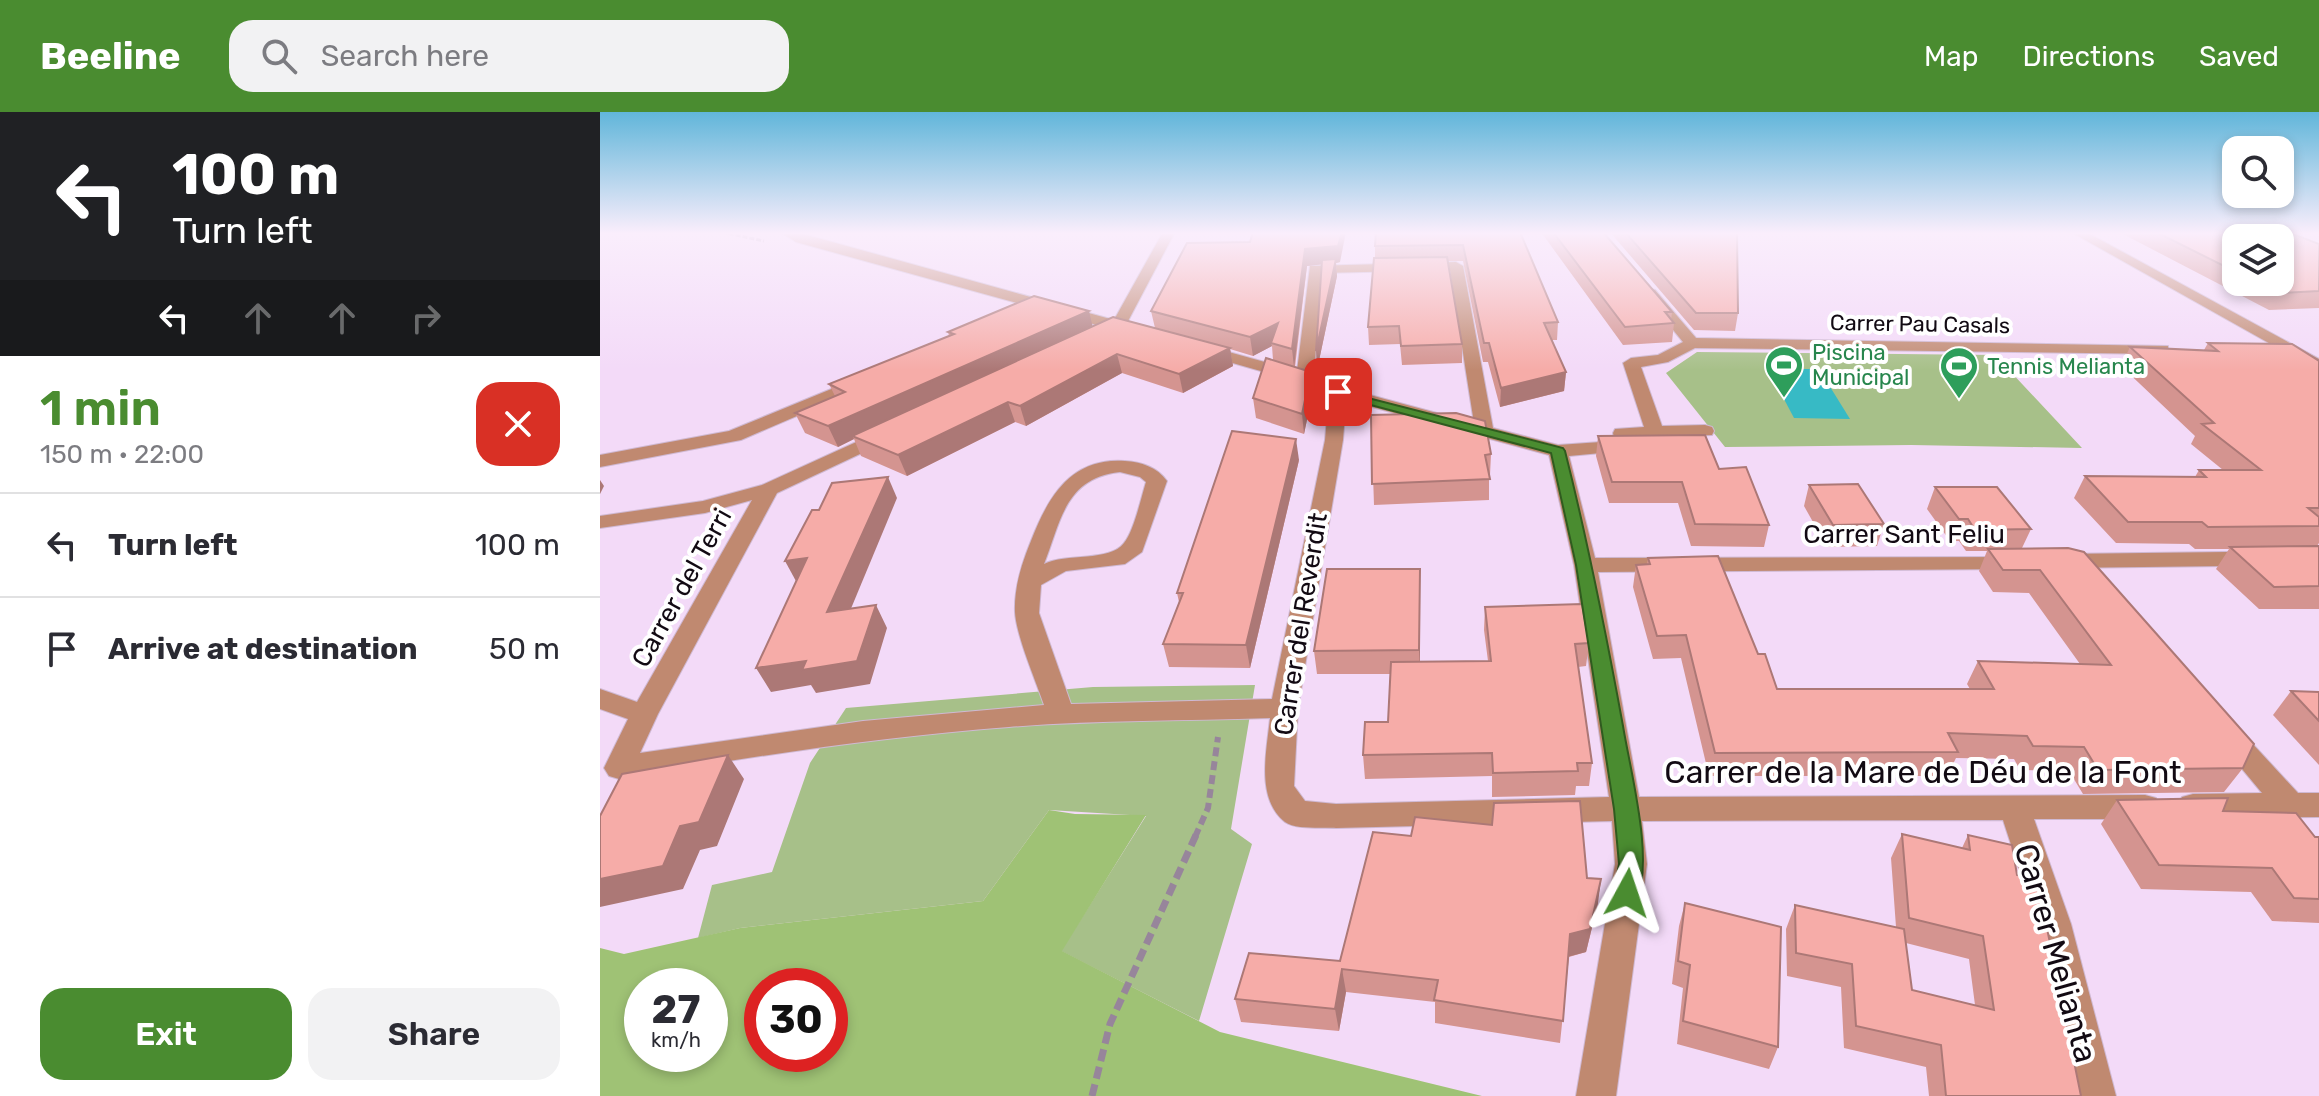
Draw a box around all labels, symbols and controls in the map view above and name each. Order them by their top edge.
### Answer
search box [229,20,789,92]
text: Beeline [40,33,181,79]
icon: search [257,34,301,78]
text: Search here [321,38,489,74]
text: Map [1924,40,1978,73]
text: Directions [2022,40,2155,73]
text: Saved [2199,40,2279,73]
map controls [2222,136,2294,296]
button: search [2222,136,2294,208]
text: 100 m [172,142,339,208]
icon: left [40,144,144,248]
text: Turn left [172,209,313,252]
button: layers [2222,224,2294,296]
icon: left [152,296,196,340]
icon: ahead [236,296,280,340]
icon: ahead [320,296,364,340]
icon: right [404,296,448,340]
street label: Carrer Pau Casals [1830,309,2010,339]
place label: Piscina Municipal [1812,339,1909,391]
sports icon: Piscina Municipal [1763,344,1805,399]
sports icon: Tennis Melianta [1938,345,1980,400]
place label: Tennis Melianta [1987,353,2145,380]
pin [1304,358,1372,426]
icon: arrive [1316,370,1360,414]
text: 1 min [40,380,161,437]
button: close [476,382,560,466]
text: 150 m · 22:00 [40,439,204,470]
street label: Carrer del Terri [626,503,738,673]
street label: Carrer del Reverdit [1268,510,1334,738]
street label: Carrer Sant Feliu [1803,519,2005,550]
icon: left [40,523,84,567]
text: Turn left [108,527,238,563]
text: 100 m [475,527,560,563]
icon: arrive [40,627,84,671]
text: Arrive at destination [108,631,418,667]
text: 50 m [489,631,560,667]
street label: Carrer de la Mare de Déu de la Font [1664,753,2182,791]
street label: Carrer Melianta [2007,839,2105,1067]
position arrow [1585,851,1669,935]
speed limit sign: 30 [744,968,848,1072]
text: 27 [652,986,700,1033]
button: Exit [40,988,292,1080]
button: Share [308,988,560,1080]
text: km/h [651,1028,701,1052]

